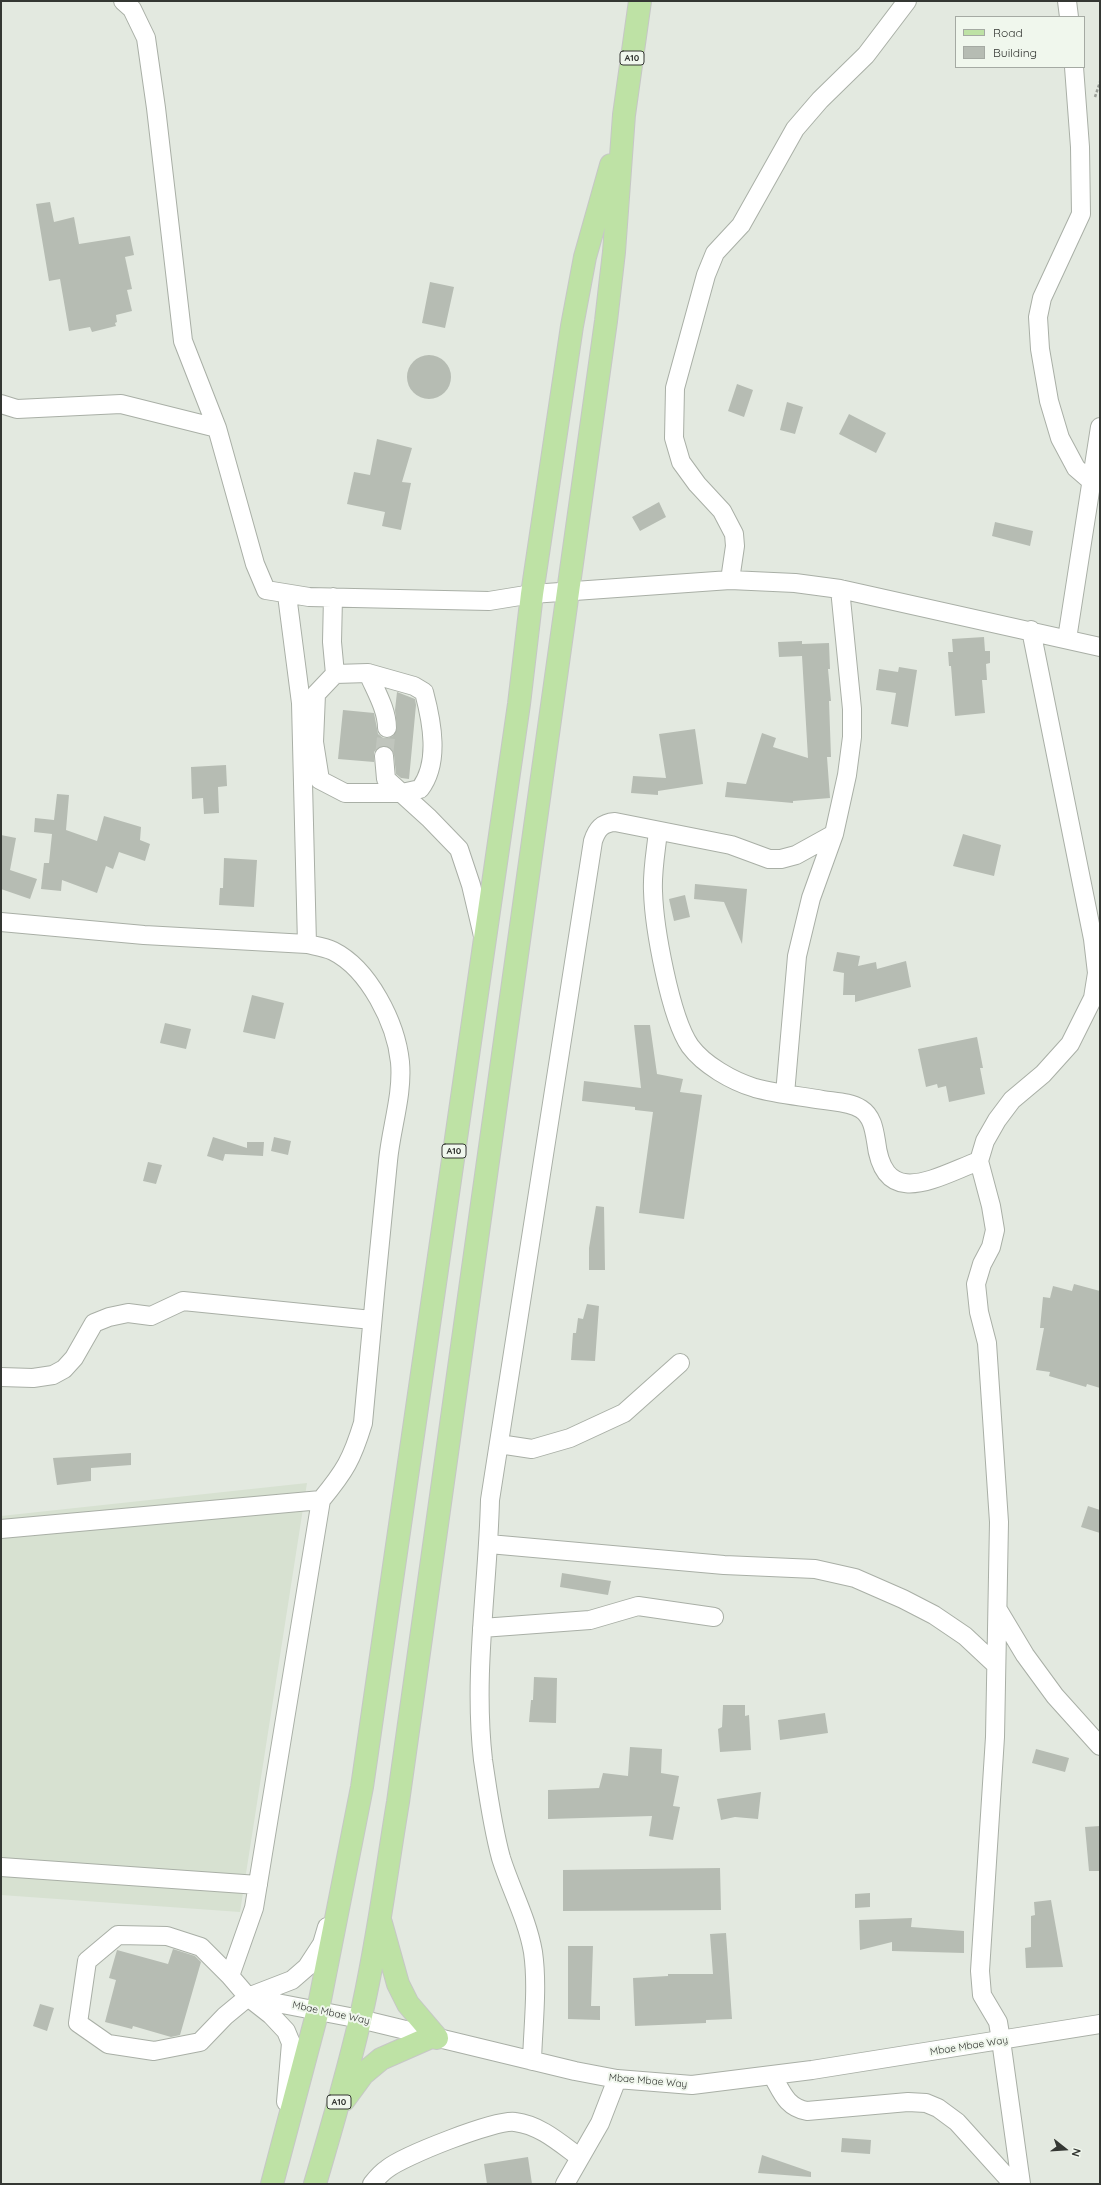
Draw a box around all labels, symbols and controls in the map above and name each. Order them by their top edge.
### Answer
legend [955,16,1085,68]
text: Road [993,25,1023,40]
text: Building [993,45,1037,60]
road number: A10 [620,51,644,65]
road number: A10 [442,1144,466,1158]
street label: Mbae Mbae Way [291,1999,371,2027]
street label: Mbae Mbae Way [929,2034,1009,2058]
street label: Mbae Mbae Way [608,2072,688,2090]
road number: A10 [327,2095,351,2109]
north arrow [1045,2129,1085,2169]
text: N [1069,2147,1084,2158]

